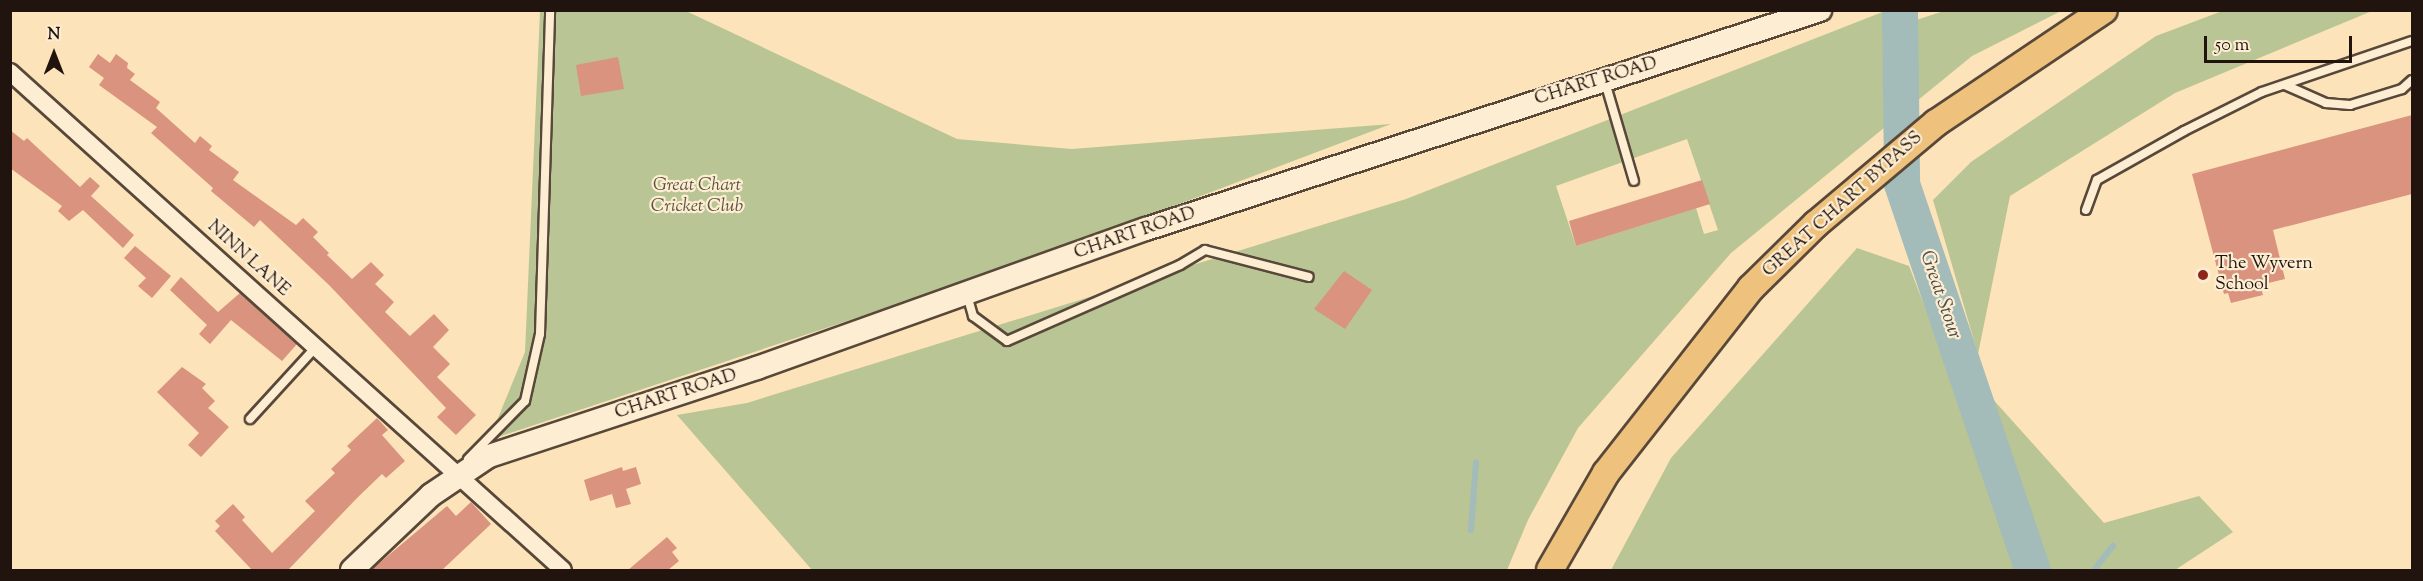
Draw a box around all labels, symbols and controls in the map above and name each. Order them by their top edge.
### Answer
north arrow [24,24,84,84]
text: N [48,24,60,47]
scale bar [2207,24,2356,62]
text: 50 m [2215,33,2249,59]
street label: CHART ROAD [1532,53,1660,111]
street label: GREAT CHART BYPASS [1759,128,1927,282]
park label: Great Chart Cricket Club [651,176,743,219]
street label: CHART ROAD [1071,203,1199,265]
street label: NINN LANE [202,216,294,302]
water label: Great Stour [1914,248,1966,342]
place label: The Wyvern School [2215,254,2313,296]
marker: The Wyvern School [2196,268,2210,282]
street label: CHART ROAD [612,365,740,425]

